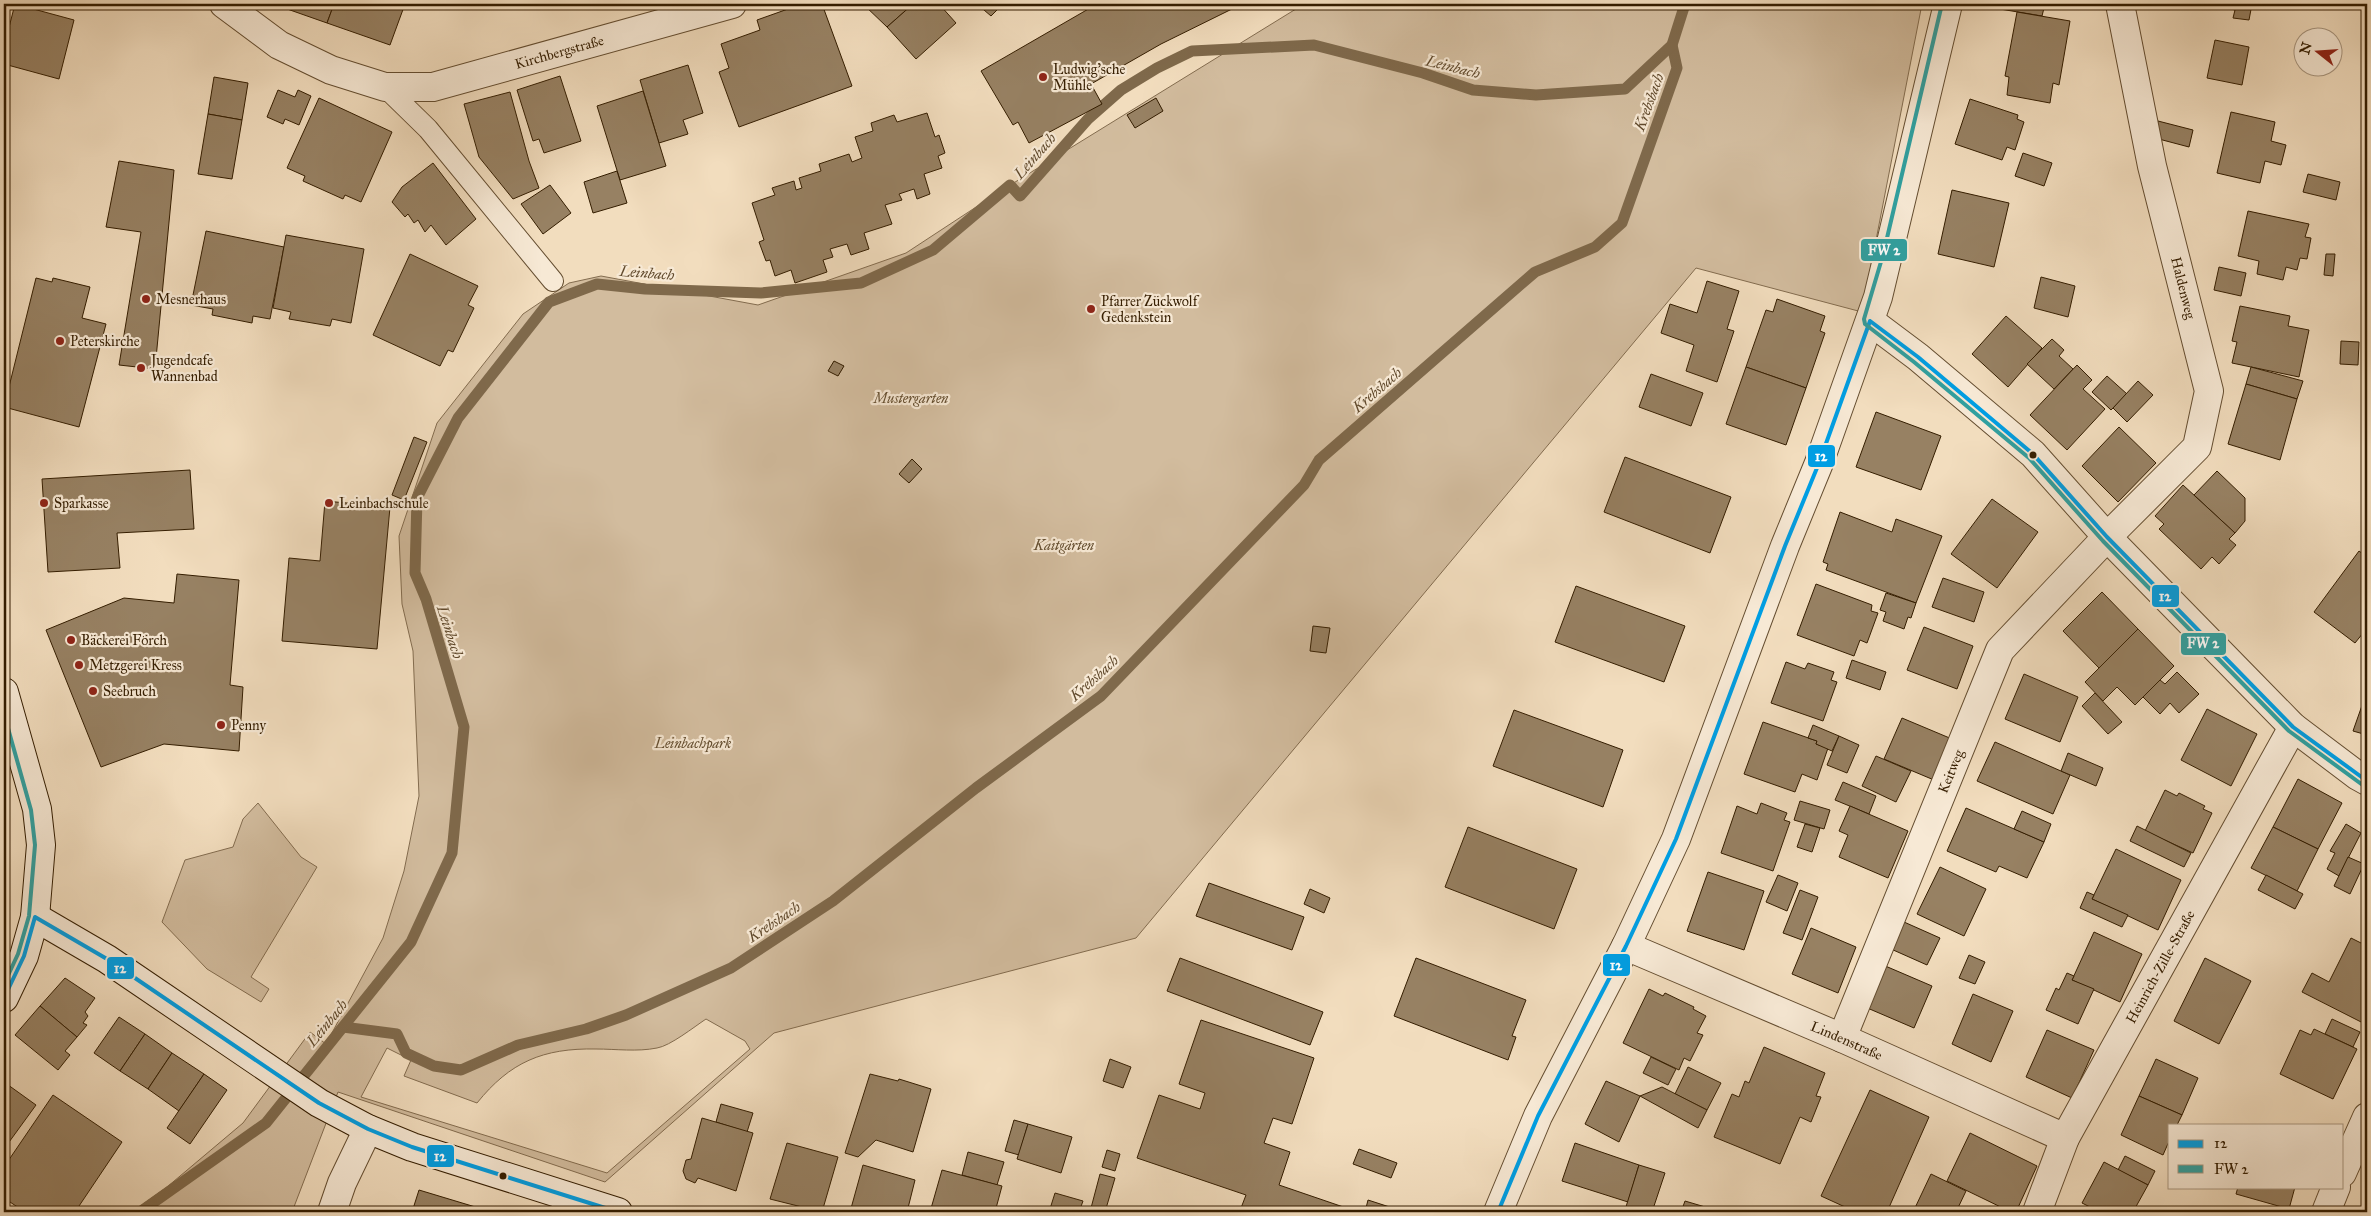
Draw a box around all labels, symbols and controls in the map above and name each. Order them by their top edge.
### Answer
north arrow [2294,28,2344,78]
street label: Kirchbergstraße [513,31,606,72]
text: N [2296,40,2316,57]
water label: Leinbach [1423,51,1483,83]
place label: Ludwig’sche Mühle [1053,61,1126,94]
water label: Krebsbach [1630,70,1668,134]
marker: Ludwig’sche Mühle [1037,71,1049,83]
water label: Leinbach [1010,129,1060,183]
line badge: FW 2 [1860,238,1908,262]
text: FW 2 [1868,242,1901,259]
street label: Haldenweg [2167,255,2199,321]
water label: Leinbach [618,262,676,284]
place label: Mesnerhaus [156,291,226,308]
marker: Mesnerhaus [140,293,152,305]
place label: Pfarrer Zückwolf Gedenkstein [1101,293,1200,326]
marker: Pfarrer Zückwolf Gedenkstein [1085,303,1097,315]
place label: Peterskirche [70,333,140,350]
marker: Peterskirche [54,335,66,347]
place label: Jugendcafe Wannenbad [149,352,218,385]
marker: Jugendcafe Wannenbad [135,362,147,374]
water label: Krebsbach [1348,363,1406,417]
park label: Mustergarten [872,390,949,407]
line badge: 12 [1807,444,1836,468]
text: 12 [1815,448,1828,465]
unlabelled marker [2028,450,2038,460]
place label: Sparkasse [54,495,109,512]
place label: Leinbachschule [339,495,429,512]
marker: Sparkasse [38,497,50,509]
marker: Leinbachschule [323,497,335,509]
park label: Kaitgärten [1033,537,1095,554]
line badge: 12 [2151,584,2180,608]
text: 12 [2159,588,2172,605]
water label: Leinbach [433,602,467,662]
place label: Bäckerei Förch [81,632,167,649]
line badge: FW 2 [2180,632,2227,656]
marker: Bäckerei Förch [65,634,77,646]
text: FW 2 [2187,635,2220,652]
water label: Krebsbach [1065,651,1123,705]
place label: Metzgerei Kress [89,657,182,674]
marker: Metzgerei Kress [73,659,85,671]
place label: Seebruch [103,683,156,700]
marker: Seebruch [87,685,99,697]
place label: Penny [231,717,266,734]
marker: Penny [215,719,227,731]
park label: Leinbachpark [654,735,732,753]
street label: Keitweg [1934,746,1967,796]
water label: Krebsbach [743,897,804,947]
street label: Heinrich-Zille-Straße [2122,907,2198,1026]
line badge: 12 [1602,953,1631,977]
line badge: 12 [106,956,135,980]
text: 12 [1610,957,1623,974]
text: 12 [114,960,127,977]
water label: Leinbach [302,995,352,1051]
street label: Lindenstraße [1808,1017,1885,1064]
legend [2168,1124,2344,1188]
text: 12 [2214,1134,2228,1152]
line badge: 12 [426,1144,455,1168]
text: 12 [434,1148,447,1165]
text: FW 2 [2214,1160,2249,1178]
unlabelled marker [498,1171,508,1181]

